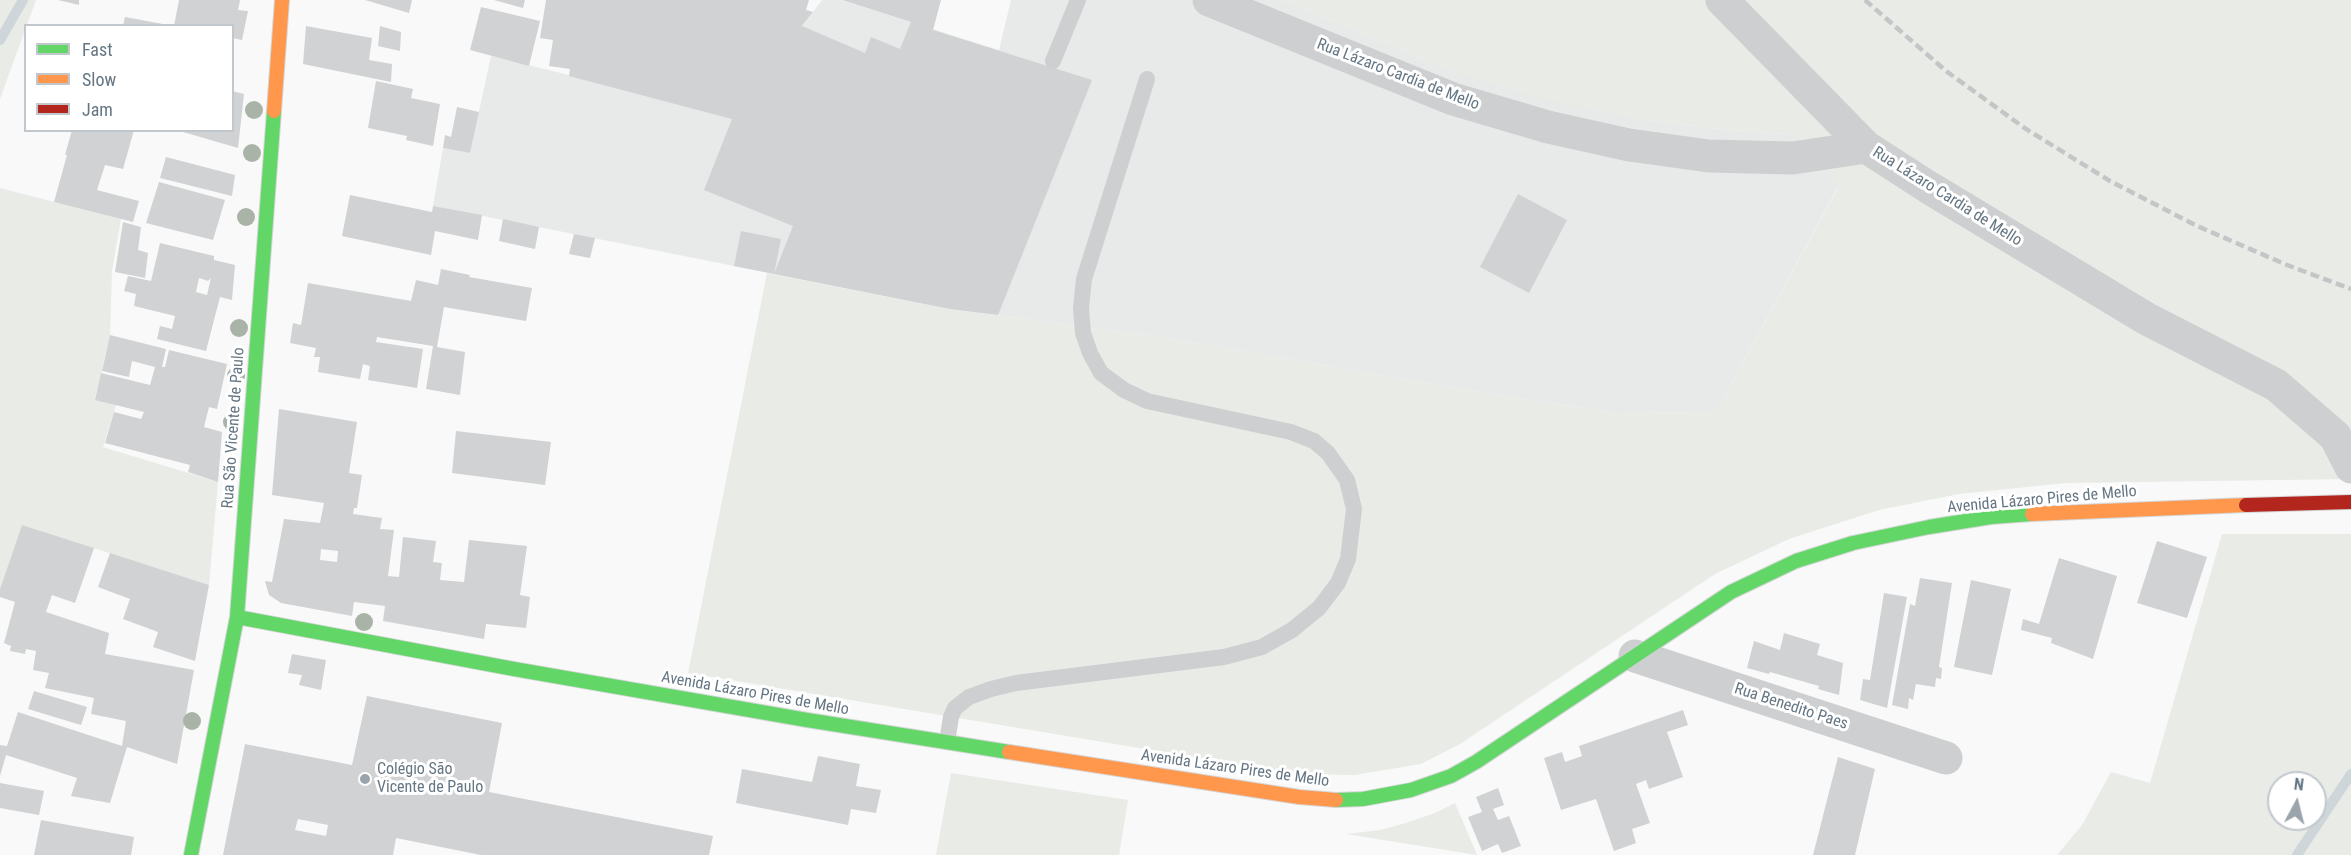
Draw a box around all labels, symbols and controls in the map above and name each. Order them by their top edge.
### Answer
legend [24,24,234,132]
street label: Rua Lázaro Cardia de Mello [1314,35,1482,115]
text: Fast [82,39,113,60]
text: Slow [82,69,116,90]
text: Jam [82,99,113,120]
street label: Rua Lázaro Cardia de Mello [1869,143,2025,251]
street label: Rua São Vicente de Paulo [219,347,249,509]
street label: Avenida Lázaro Pires de Mello [1947,482,2137,518]
street label: Avenida Lázaro Pires de Mello [660,668,850,720]
street label: Rua Benedito Paes [1732,680,1850,734]
street label: Avenida Lázaro Pires de Mello [1140,746,1330,792]
place label: Colégio São Vicente de Paulo [377,760,483,798]
north arrow [2267,771,2327,831]
marker: Colégio São Vicente de Paulo [358,772,372,786]
text: N [2293,775,2305,795]

